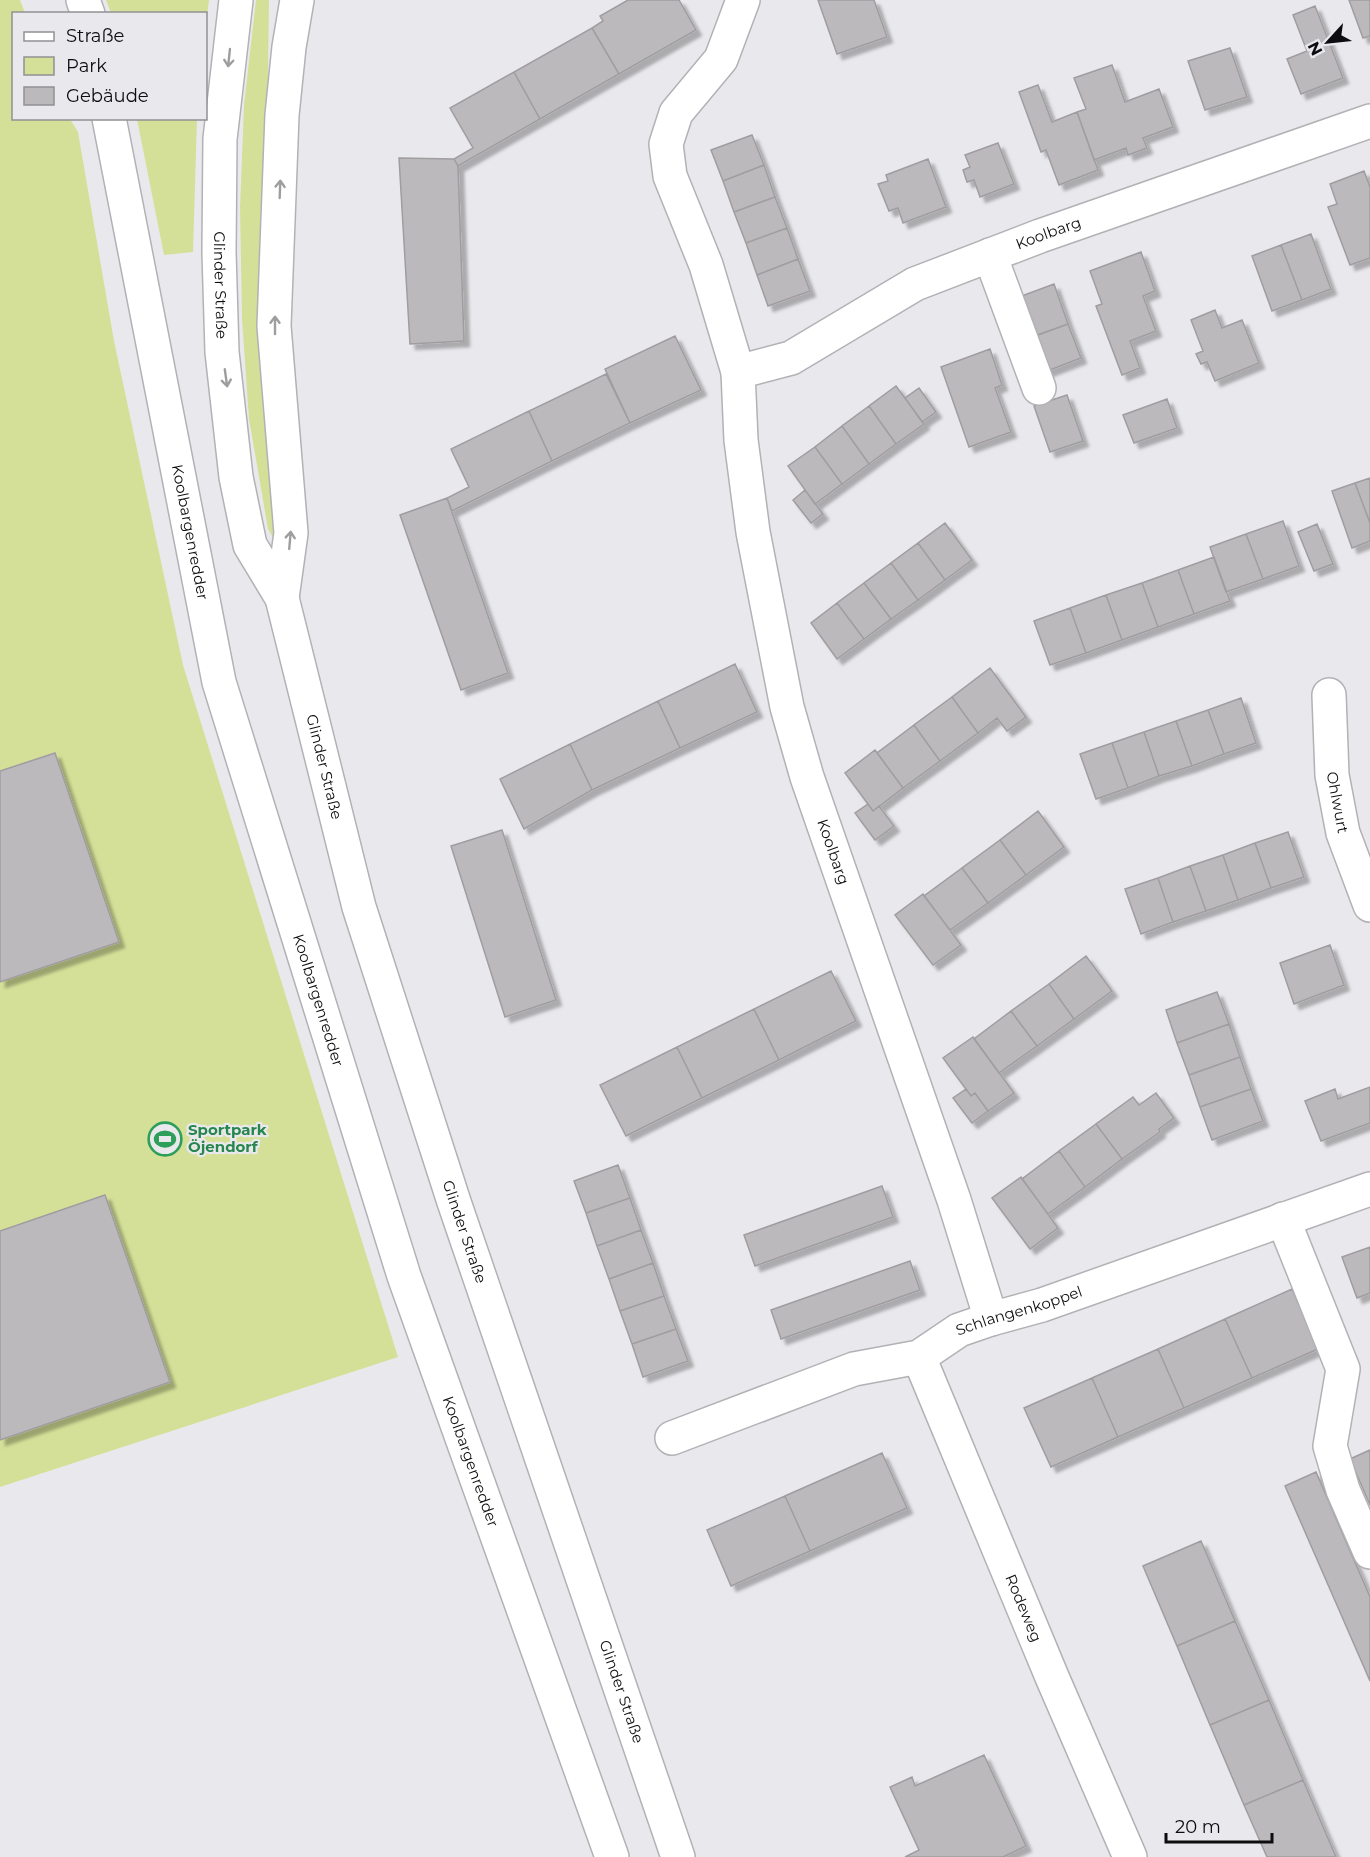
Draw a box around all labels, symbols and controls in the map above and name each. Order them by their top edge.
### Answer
legend [12,12,207,120]
north arrow [1298,12,1358,72]
text: Straße [66,25,125,47]
text: N [1304,39,1326,59]
one-way arrow [223,48,234,67]
text: Park [66,55,107,77]
text: Gebäude [66,85,149,107]
one-way arrow [274,180,286,200]
street label: Koolbarg [1013,212,1084,253]
street label: Glinder Straße [210,231,232,339]
one-way arrow [269,315,281,335]
one-way arrow [220,368,231,388]
street label: Koolbargenredder [168,463,213,602]
one-way arrow [285,531,296,550]
street label: Glinder Straße [302,712,347,821]
street label: Ohlwurt [1323,770,1353,835]
street label: Koolbarg [813,816,854,887]
street label: Koolbargenredder [289,932,348,1069]
place label: Sportpark Öjendorf [188,1120,267,1156]
sports icon: Sportpark Öjendorf [147,1121,183,1157]
street label: Glinder Straße [439,1178,491,1286]
street label: Schlangenkoppel [953,1282,1085,1339]
street label: Koolbargenredder [439,1393,503,1530]
street label: Rodeweg [1001,1571,1046,1645]
street label: Glinder Straße [596,1638,648,1746]
scale bar [1166,1806,1272,1844]
text: 20 m [1175,1816,1221,1838]

